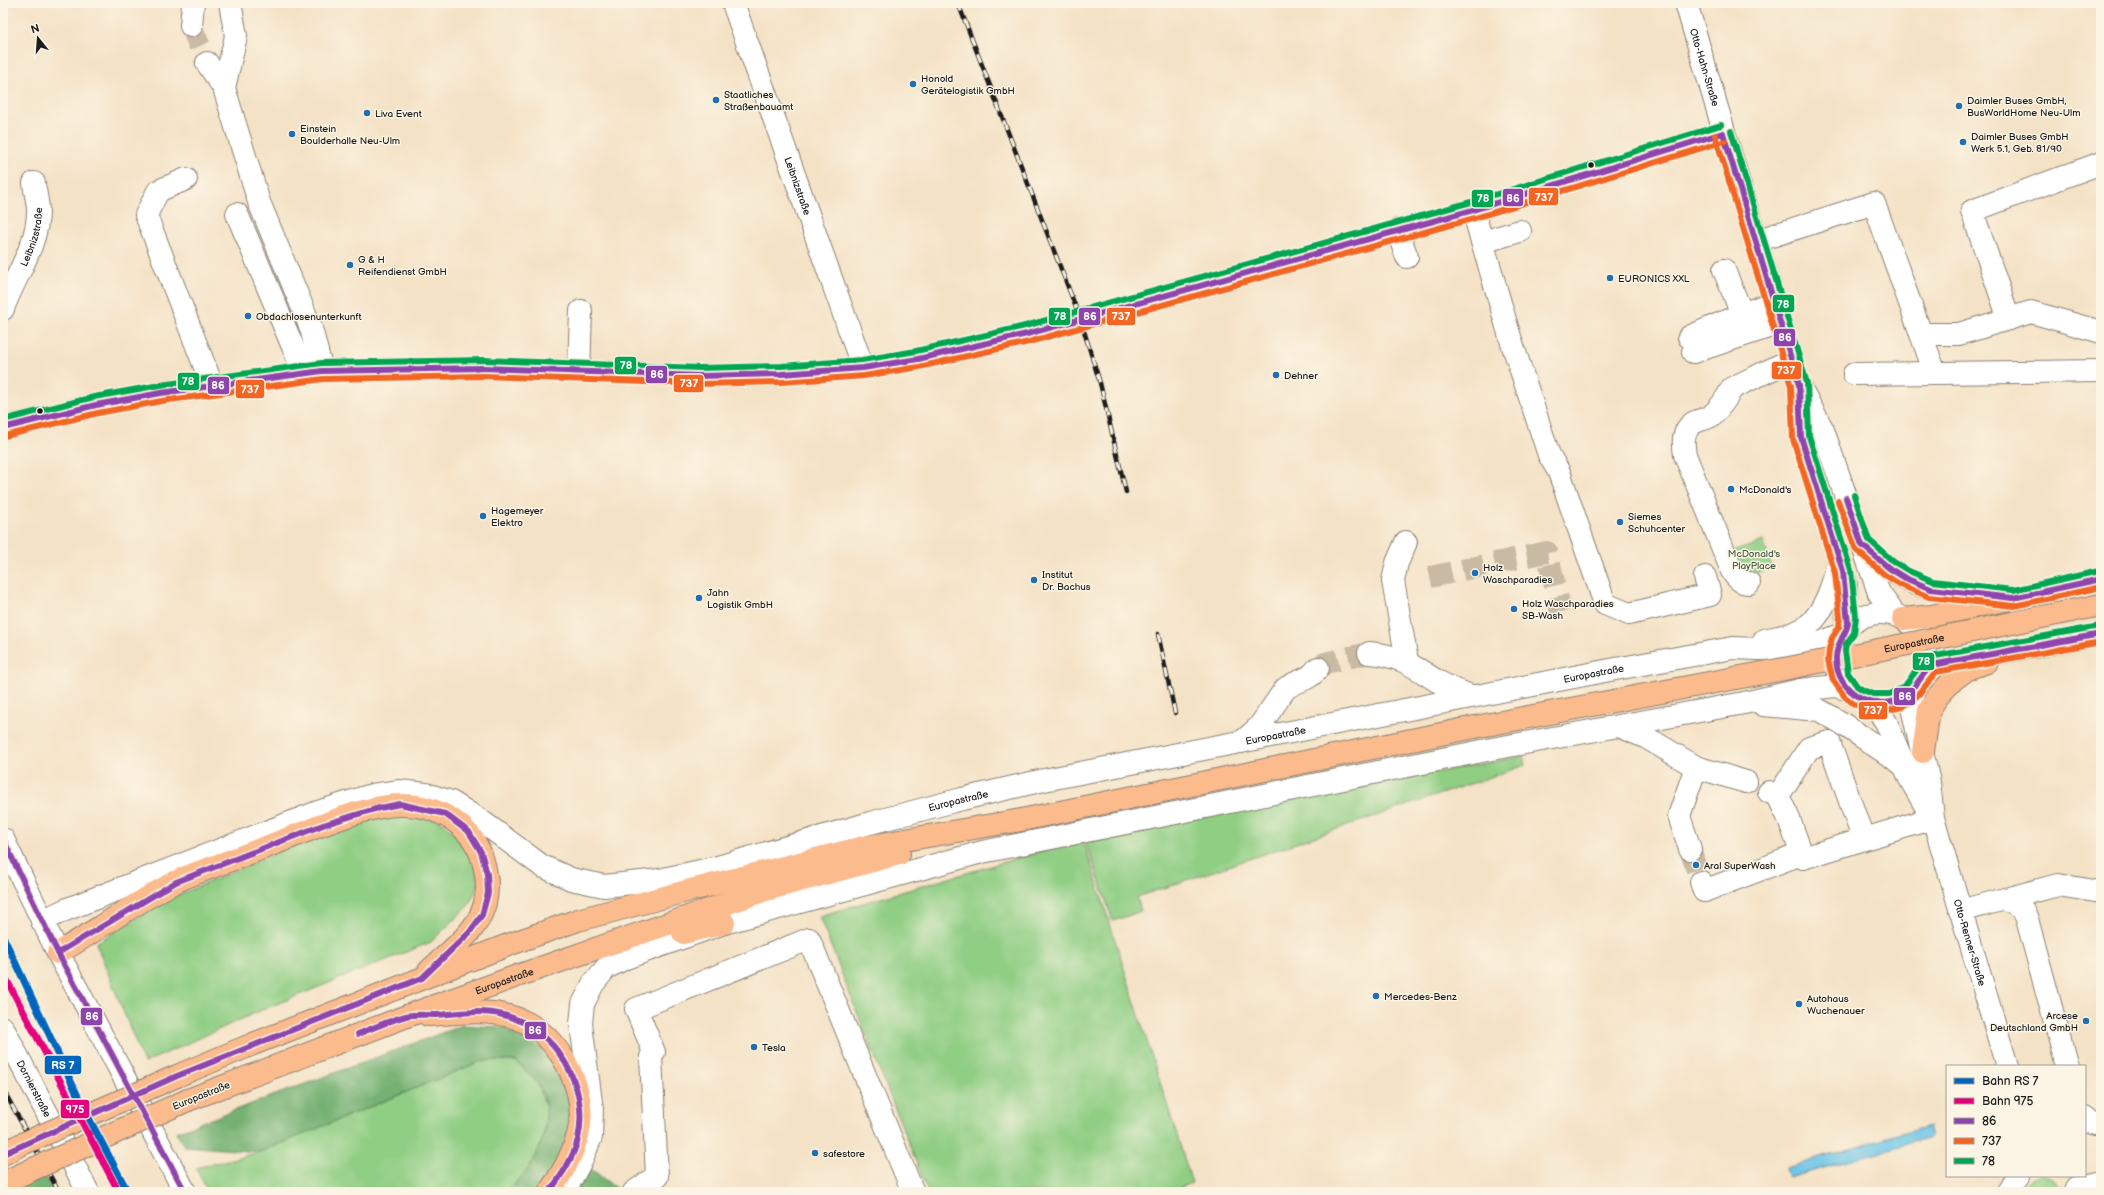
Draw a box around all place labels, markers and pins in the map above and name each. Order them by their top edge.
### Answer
place label: Honold Gerätelogistik GmbH [921,73,1015,97]
marker: Honold Gerätelogistik GmbH [908,79,918,89]
place label: Staatliches Straßenbauamt [724,89,793,113]
marker: Staatliches Straßenbauamt [711,95,721,105]
place label: Daimler Buses GmbH, BusWorldHome Neu-Ulm [1967,95,2081,119]
marker: Daimler Buses GmbH, BusWorldHome Neu-Ulm [1954,101,1964,111]
marker: Liva Event [362,108,372,118]
place label: Liva Event [375,108,422,120]
place label: Einstein Boulderhalle Neu-Ulm [300,123,400,147]
marker: Einstein Boulderhalle Neu-Ulm [287,129,297,139]
place label: Daimler Buses GmbH Werk 5.1, Geb. 81/90 [1971,131,2069,155]
marker: Daimler Buses GmbH Werk 5.1, Geb. 81/90 [1958,137,1968,147]
unlabelled marker [1586,160,1596,170]
place label: G & H Reifendienst GmbH [358,254,447,278]
marker: G & H Reifendienst GmbH [345,260,355,270]
marker: EURONICS XXL [1605,273,1615,283]
place label: EURONICS XXL [1618,273,1690,285]
marker: Obdachlosenunterkunft [243,311,253,321]
place label: Obdachlosenunterkunft [256,311,362,323]
marker: Dehner [1271,370,1281,380]
place label: Dehner [1284,370,1318,382]
unlabelled marker [35,406,45,416]
marker: McDonald's [1726,484,1736,494]
place label: McDonald's [1739,484,1792,496]
place label: Hagemeyer Elektro [491,505,544,529]
marker: Hagemeyer Elektro [478,511,488,521]
place label: Siemes Schuhcenter [1628,511,1686,535]
marker: Siemes Schuhcenter [1615,517,1625,527]
place label: Holz Waschparadies [1483,562,1553,586]
marker: Holz Waschparadies [1470,568,1480,578]
place label: Institut Dr. Bachus [1042,569,1091,593]
marker: Institut Dr. Bachus [1029,575,1039,585]
place label: Jahn Logistik GmbH [707,587,773,611]
marker: Jahn Logistik GmbH [694,593,704,603]
place label: Holz Waschparadies SB-Wash [1522,598,1614,622]
marker: Holz Waschparadies SB-Wash [1509,604,1519,614]
marker: Aral SuperWash [1691,860,1701,870]
place label: Aral SuperWash [1704,860,1776,872]
marker: Mercedes-Benz [1371,991,1381,1001]
place label: Mercedes-Benz [1384,991,1457,1003]
place label: Autohaus Wuchenauer [1807,993,1865,1017]
marker: Autohaus Wuchenauer [1794,999,1804,1009]
place label: Arcese Deutschland GmbH [1990,1010,2078,1034]
marker: Arcese Deutschland GmbH [2081,1016,2091,1026]
marker: Tesla [749,1042,759,1052]
place label: Tesla [762,1042,786,1054]
marker: safestore [810,1148,820,1158]
place label: safestore [823,1148,865,1160]

